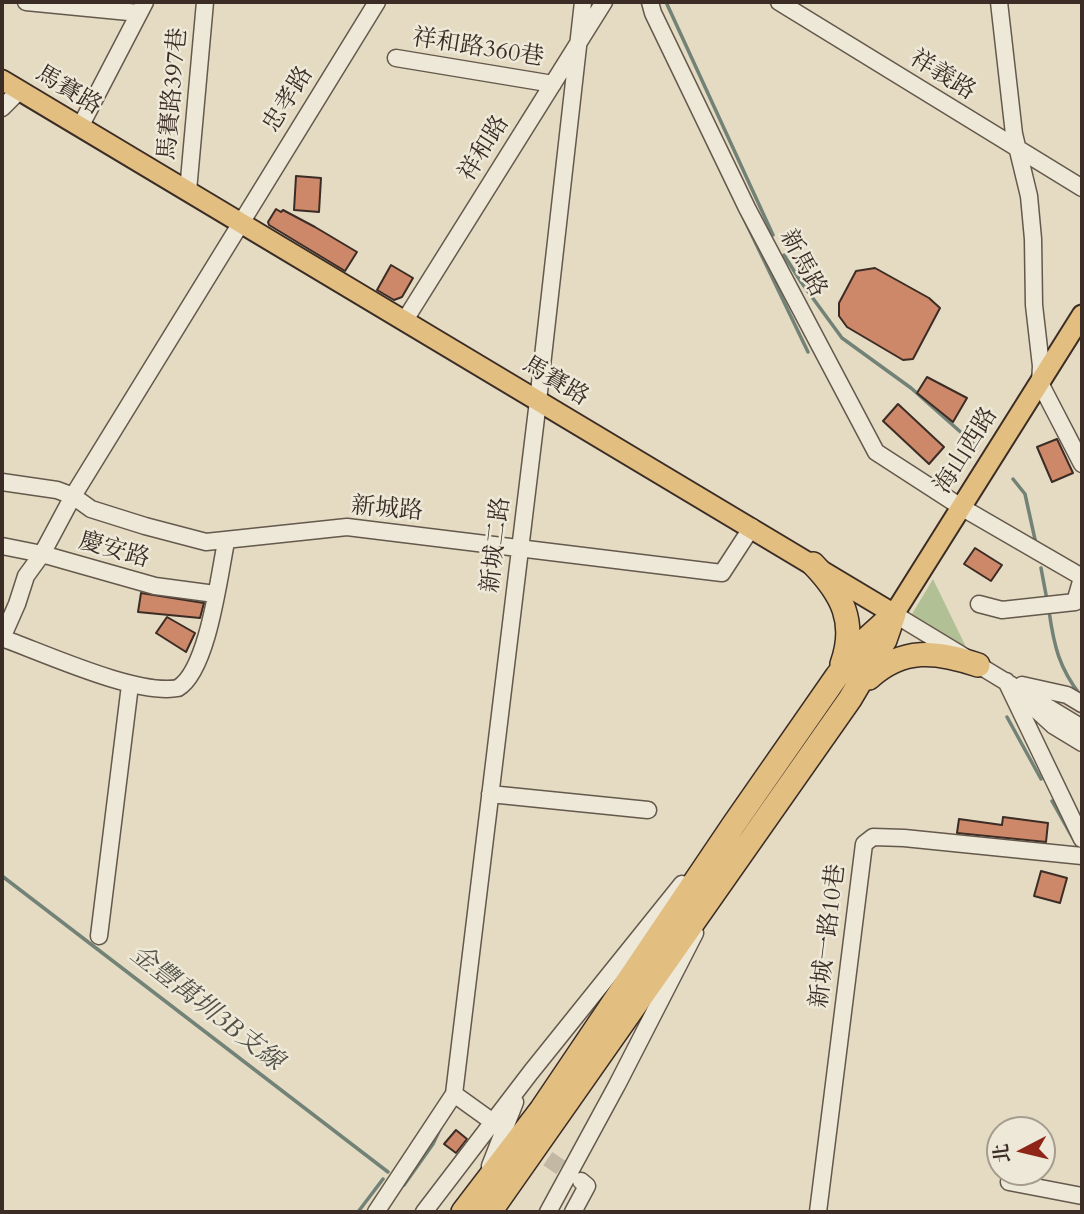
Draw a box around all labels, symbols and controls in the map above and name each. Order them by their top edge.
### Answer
street label: 祥和路360巷 [410,24,546,74]
street label: 馬賽路397巷 [154,27,194,161]
street label: 祥義路 [904,45,980,107]
street label: 馬賽路 [30,60,106,122]
street label: 忠孝路 [258,62,320,138]
street label: 祥和路 [454,111,516,187]
street label: 新馬路 [772,225,832,303]
street label: 馬賽路 [517,351,593,413]
street label: 海山西路 [929,403,1005,499]
street label: 新城路 [350,493,424,527]
street label: 新城二路 [477,496,517,594]
street label: 慶安路 [75,527,153,575]
street label: 新城一路10巷 [806,862,852,1010]
water label: 金豐萬圳3B支線 [123,939,289,1079]
north arrow [986,1116,1056,1186]
text: 北 [988,1142,1016,1164]

